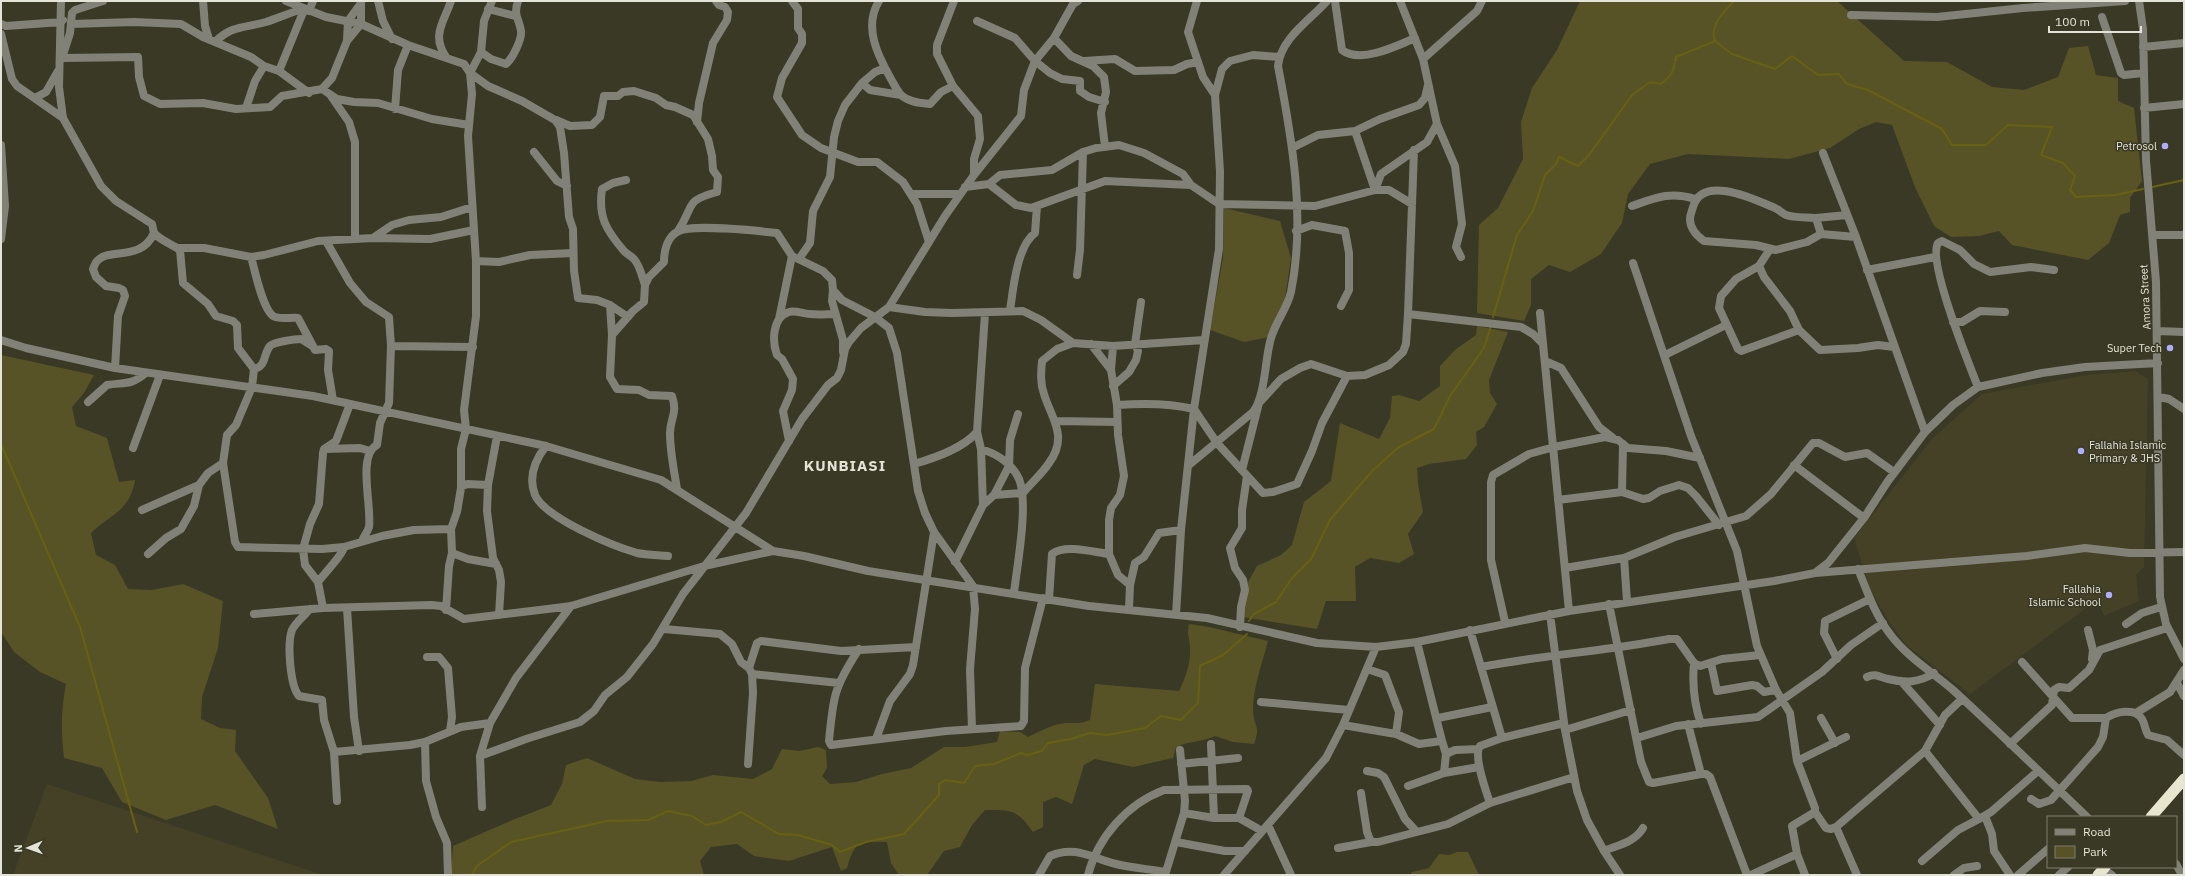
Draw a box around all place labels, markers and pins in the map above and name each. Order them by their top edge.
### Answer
place label: Petrosol [2116,139,2157,153]
marker: Petrosol [2160,141,2170,151]
place label: Super Tech [2107,341,2162,355]
marker: Super Tech [2165,343,2175,353]
place label: Fallahia Islamic Primary & JHS [2089,438,2167,465]
marker: Fallahia Islamic Primary & JHS [2076,446,2086,456]
place label: Fallahia Islamic School [2028,582,2101,609]
marker: Fallahia Islamic School [2104,590,2114,600]

